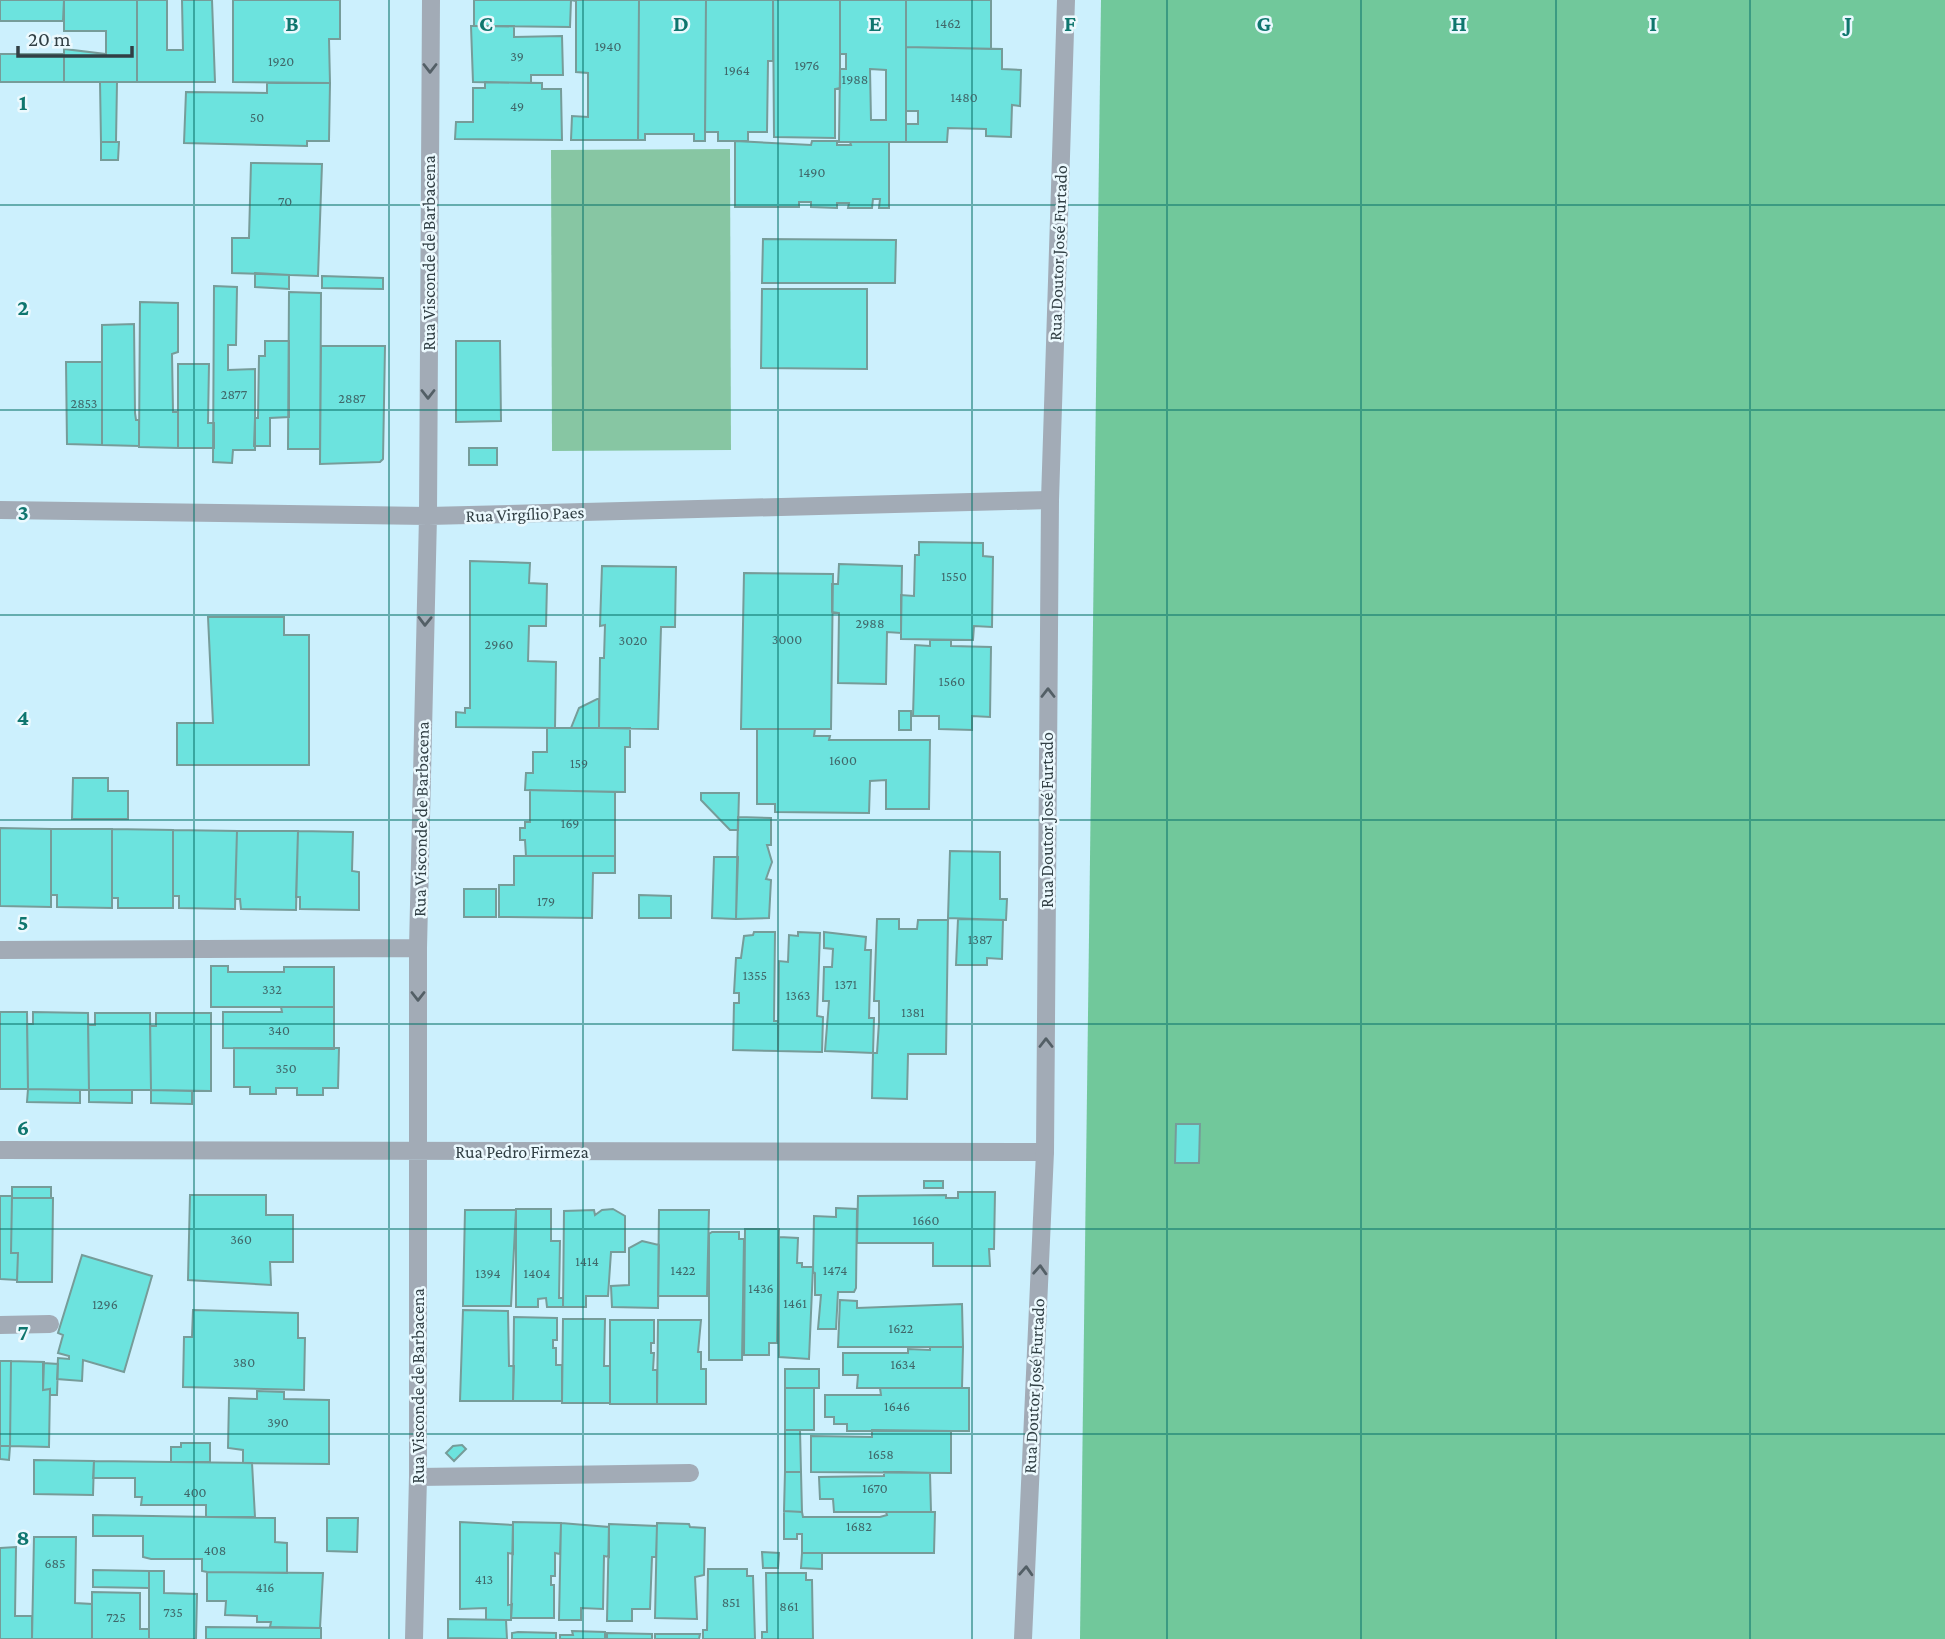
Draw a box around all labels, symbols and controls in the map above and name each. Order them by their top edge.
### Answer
text: B [285,10,299,36]
text: C [479,10,493,36]
text: D [673,10,689,36]
text: E [868,10,882,36]
text: F [1064,10,1076,36]
text: G [1257,10,1272,36]
text: H [1451,10,1467,36]
text: I [1649,10,1657,36]
text: J [1842,10,1852,36]
scale bar [18,14,131,58]
house number: 1462 [935,15,961,31]
text: 20 m [28,27,71,51]
house number: 1940 [595,38,621,54]
house number: 39 [510,48,524,64]
house number: 1920 [268,53,294,69]
house number: 1976 [795,57,819,73]
house number: 1964 [724,62,750,78]
one-way arrow [422,63,438,74]
house number: 1988 [842,71,868,87]
text: 1 [19,89,28,115]
house number: 1480 [950,89,978,105]
house number: 49 [510,98,524,114]
house number: 50 [250,109,264,125]
street label: Rua Visconde de Barbacena [419,155,439,351]
house number: 1490 [799,164,825,180]
street label: Rua Doutor José Furtado [1045,165,1071,341]
house number: 70 [278,193,292,209]
text: 2 [17,294,29,320]
house number: 2877 [221,386,248,402]
one-way arrow [420,389,436,399]
house number: 2887 [338,390,366,406]
house number: 2853 [70,395,98,411]
text: 3 [17,499,29,525]
street label: Rua Virgílio Paes [465,502,585,526]
house number: 1550 [941,568,967,584]
house number: 2988 [856,615,884,631]
one-way arrow [418,616,433,627]
house number: 3000 [772,631,802,647]
house number: 3020 [618,632,648,648]
house number: 2960 [485,636,513,652]
house number: 1560 [939,673,965,689]
one-way arrow [1041,687,1056,698]
text: 4 [17,704,29,730]
street label: Rua Visconde de Barbacena [409,721,433,917]
street label: Rua Doutor José Furtado [1037,732,1057,908]
house number: 1600 [829,752,857,768]
house number: 159 [570,755,588,771]
house number: 169 [561,815,579,831]
house number: 179 [537,893,555,909]
text: 5 [17,909,29,935]
house number: 1387 [968,931,993,947]
house number: 1355 [743,967,767,983]
house number: 1371 [835,976,857,992]
house number: 332 [262,981,282,997]
house number: 1363 [786,987,810,1003]
one-way arrow [410,991,426,1001]
house number: 1381 [901,1004,925,1020]
house number: 340 [268,1022,290,1038]
one-way arrow [1038,1037,1054,1047]
house number: 350 [275,1060,297,1076]
text: 6 [17,1114,29,1140]
street label: Rua Pedro Firmeza [455,1142,589,1162]
house number: 1660 [913,1212,939,1228]
house number: 360 [230,1231,252,1247]
house number: 1414 [575,1253,599,1269]
house number: 1422 [671,1262,696,1278]
house number: 1474 [823,1262,847,1278]
one-way arrow [1032,1264,1047,1275]
house number: 1394 [475,1265,501,1281]
house number: 1404 [524,1265,550,1281]
house number: 1436 [748,1280,774,1296]
street label: Rua Visconde de Barbacena [408,1288,428,1484]
house number: 1461 [783,1295,807,1311]
house number: 1296 [92,1296,118,1312]
street label: Rua Doutor José Furtado [1019,1298,1049,1474]
text: 7 [17,1319,29,1345]
house number: 1622 [889,1320,914,1336]
house number: 380 [233,1354,255,1370]
house number: 1634 [890,1356,916,1372]
house number: 1646 [884,1398,910,1414]
house number: 390 [267,1414,289,1430]
house number: 1658 [868,1446,894,1462]
house number: 1670 [862,1480,888,1496]
house number: 400 [184,1484,207,1500]
house number: 1682 [846,1518,872,1534]
text: 8 [16,1524,30,1550]
house number: 408 [204,1542,226,1558]
house number: 685 [44,1555,66,1571]
one-way arrow [1019,1565,1034,1576]
house number: 413 [475,1571,493,1587]
house number: 416 [256,1579,274,1595]
house number: 851 [722,1594,741,1610]
house number: 861 [779,1598,799,1614]
house number: 735 [163,1604,183,1620]
house number: 725 [106,1609,126,1625]

